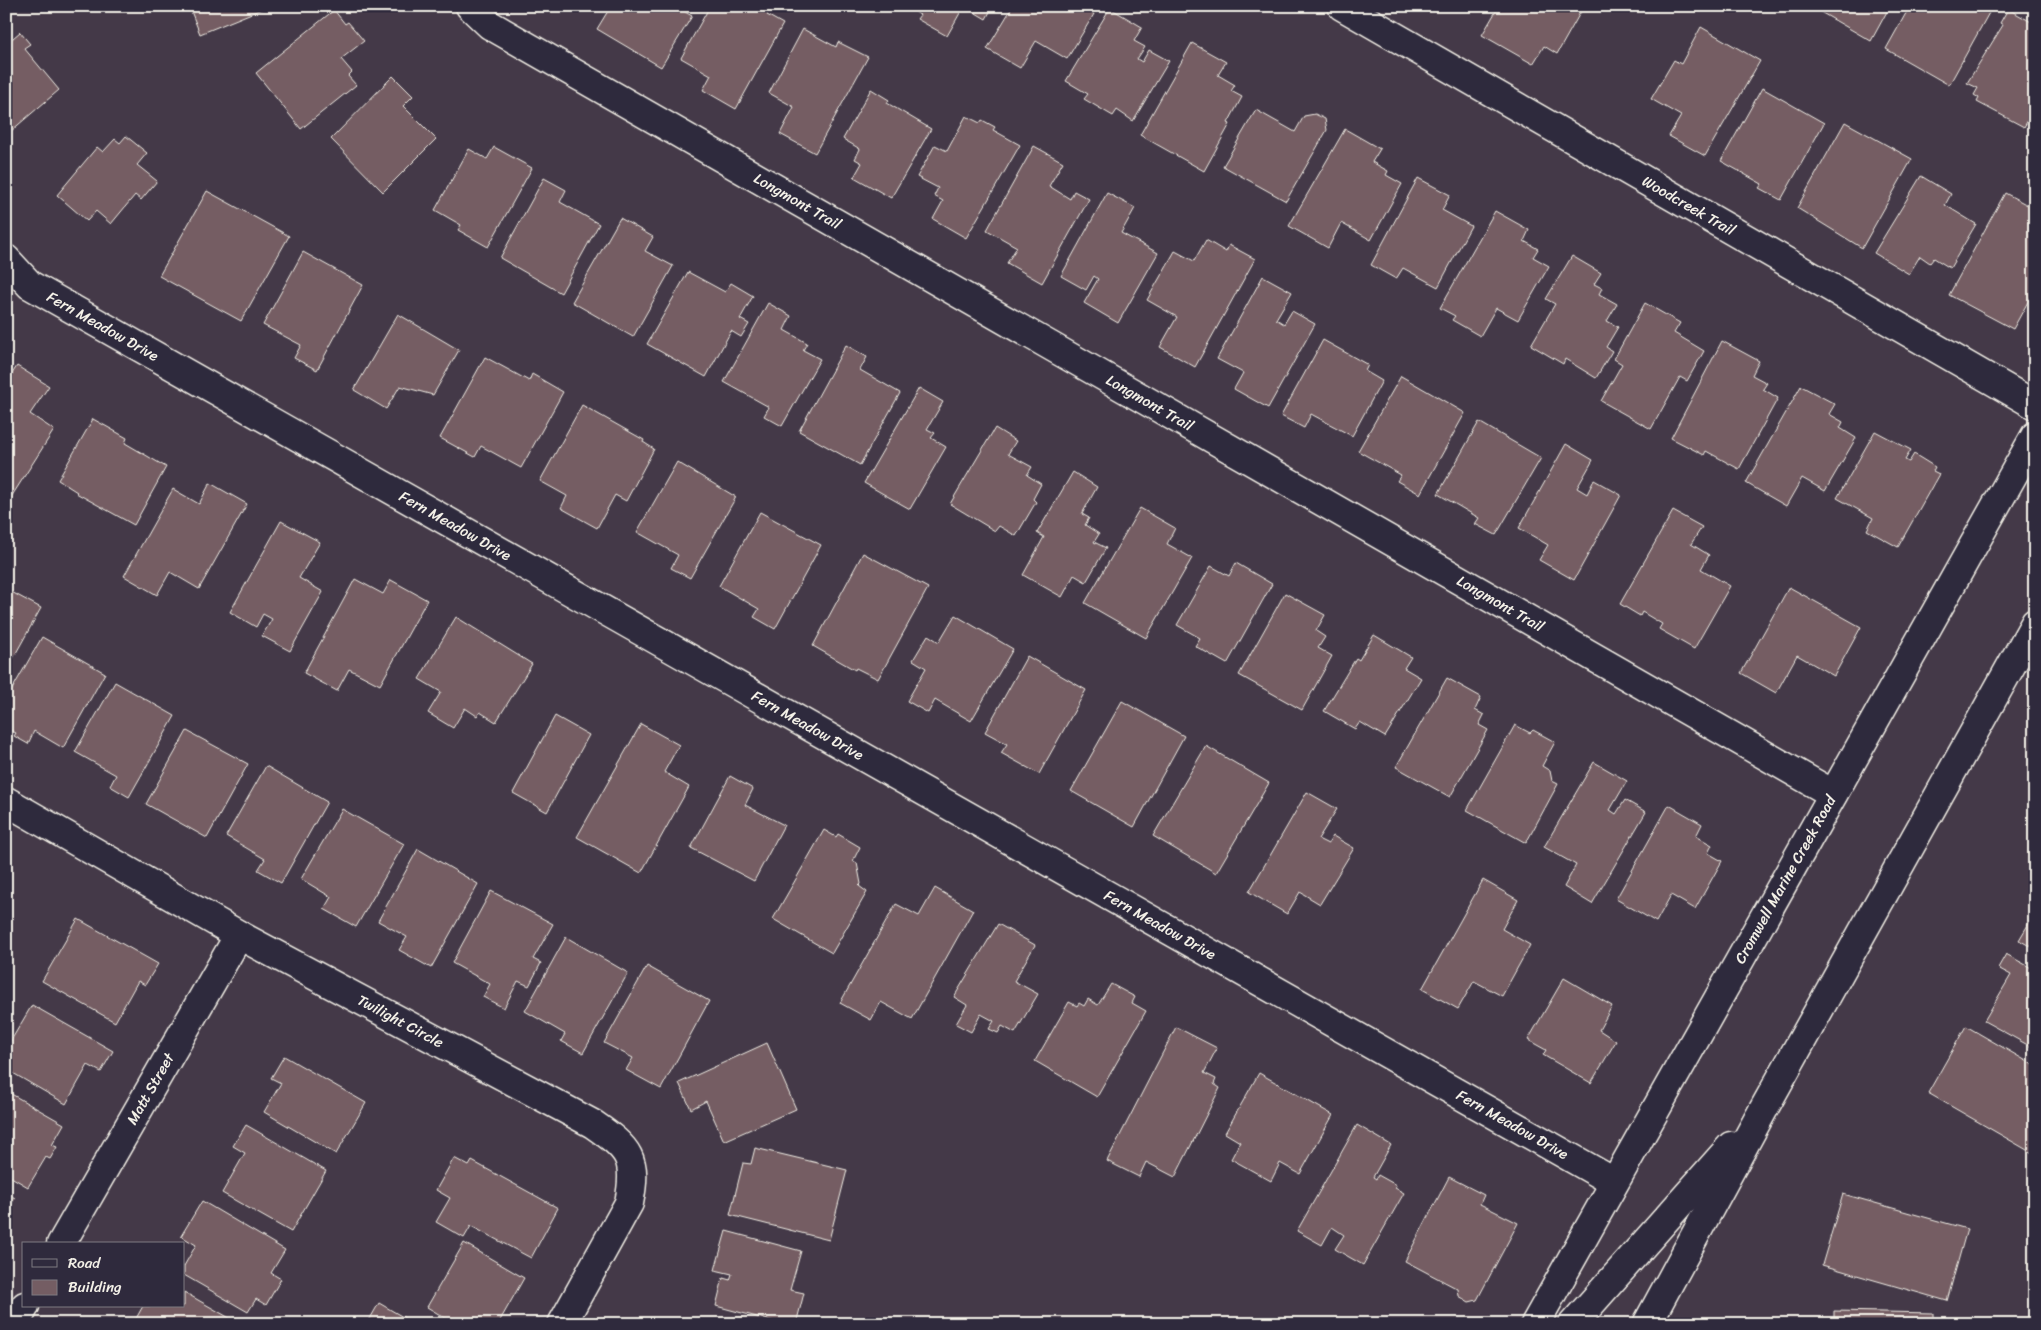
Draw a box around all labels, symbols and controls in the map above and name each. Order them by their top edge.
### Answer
street label: Longmont Trail [749,166,847,237]
street label: Woodcreek Trail [1637,168,1741,243]
street label: Fern Meadow Drive [42,284,164,368]
street label: Longmont Trail [1101,367,1199,439]
street label: Fern Meadow Drive [394,484,516,568]
street label: Longmont Trail [1452,568,1550,639]
street label: Fern Meadow Drive [747,683,869,768]
street label: Cromwell Marine Creek Road [1727,790,1844,969]
street label: Fern Meadow Drive [1099,883,1221,967]
street label: Twilight Circle [353,987,449,1055]
street label: Matt Street [119,1047,182,1130]
street label: Fern Meadow Drive [1451,1082,1573,1167]
legend [22,1242,185,1308]
text: Road [68,1250,101,1276]
text: Building [68,1274,122,1300]

